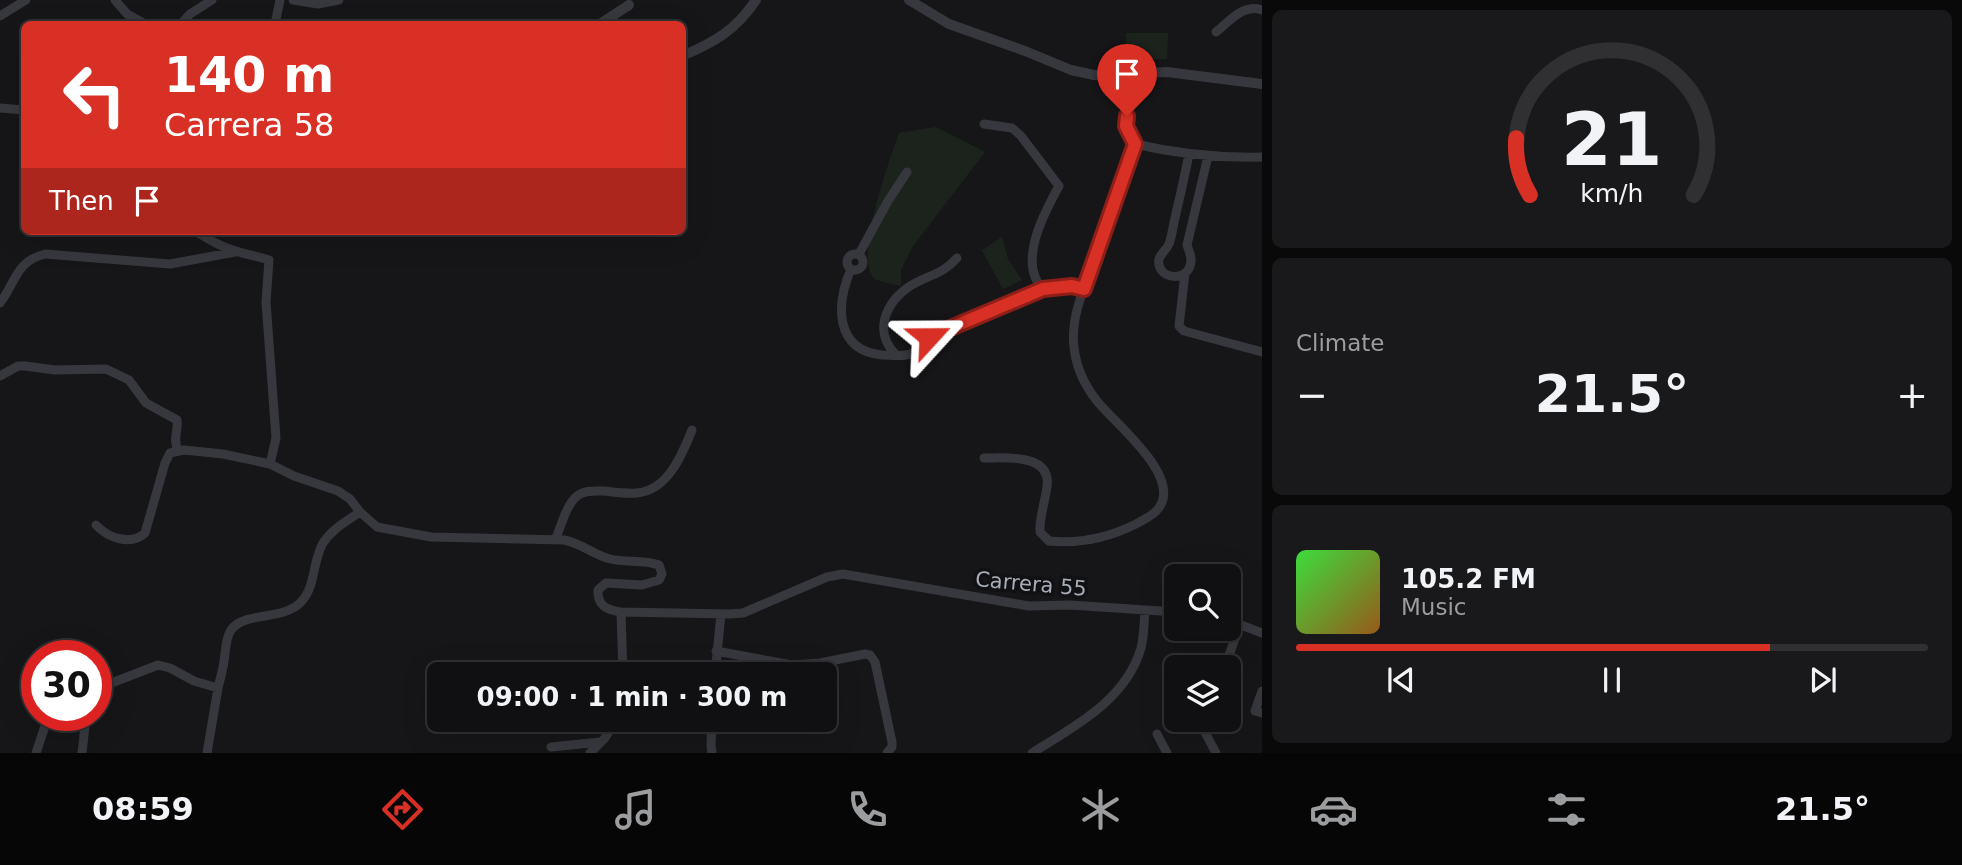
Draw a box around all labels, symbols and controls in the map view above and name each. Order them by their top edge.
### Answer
pin [1097,44,1157,116]
text: 140 m [164,47,334,104]
icon: left [49,49,140,140]
icon: arrive [1108,55,1146,93]
text: 21 [1561,97,1663,182]
text: Carrera 58 [164,106,334,144]
text: km/h [1580,179,1644,208]
icon: arrive [128,182,166,220]
text: Then [49,186,114,216]
position arrow [892,300,966,374]
text: Climate [1296,330,1385,356]
text: 21.5° [1535,364,1689,424]
text: − [1296,373,1328,417]
text: + [1896,373,1928,417]
map controls [1164,564,1241,732]
button: search [1164,564,1241,641]
text: 105.2 FM [1401,564,1536,594]
street label: Carrera 55 [974,567,1088,601]
text: Music [1401,594,1466,620]
speed limit sign: 30 [21,640,112,731]
button: layers [1164,655,1241,732]
icon: previous [1382,661,1420,699]
icon: pause [1593,661,1631,699]
icon: next [1804,661,1842,699]
text: 09:00 · 1 min · 300 m [477,682,787,712]
icon: directions [378,785,427,834]
icon: music [611,785,660,834]
icon: phone [843,785,892,834]
icon: climate [1076,785,1125,834]
icon: car [1309,785,1358,834]
icon: filters [1542,785,1591,834]
text: 08:59 [92,790,194,828]
text: 21.5° [1775,790,1870,828]

